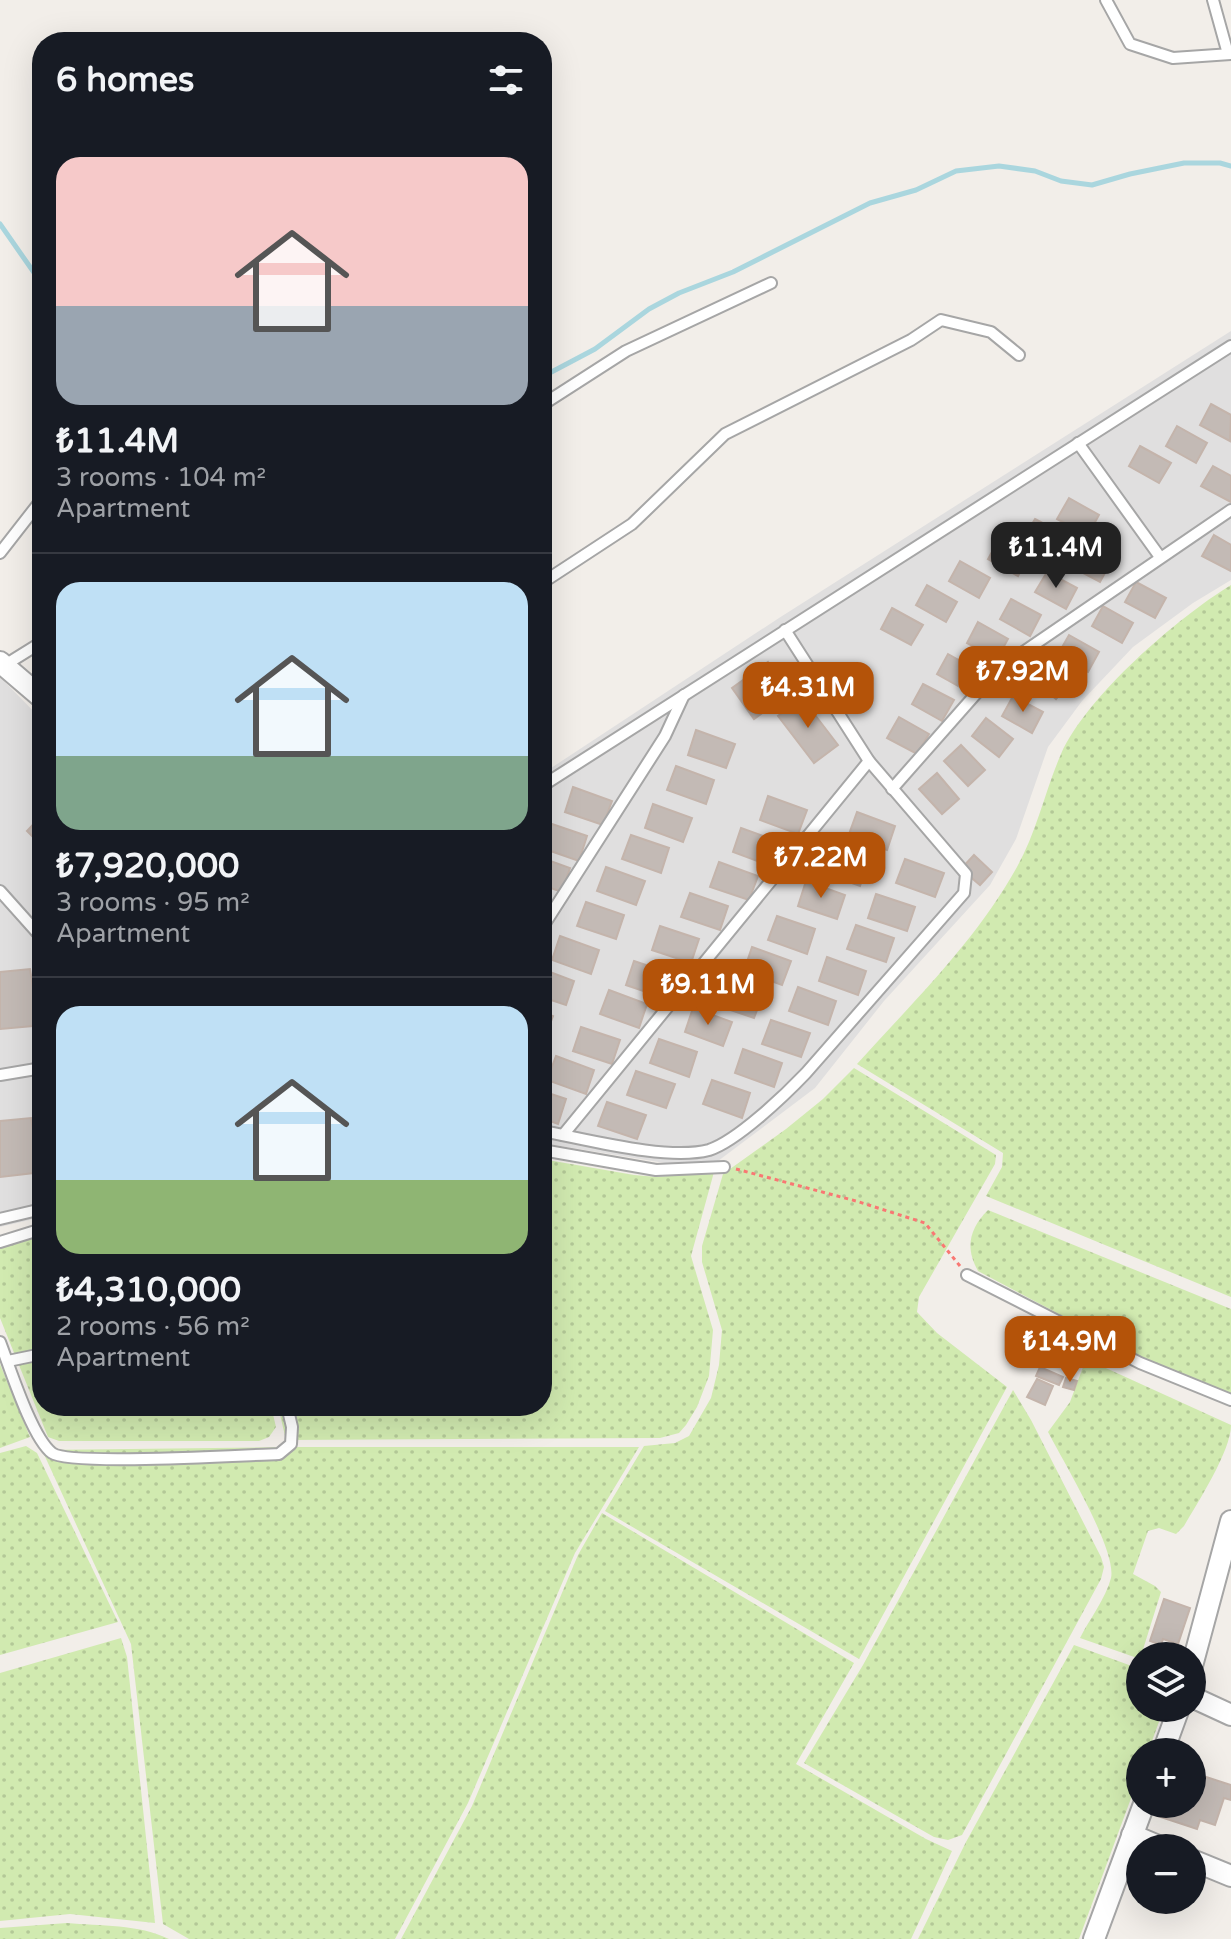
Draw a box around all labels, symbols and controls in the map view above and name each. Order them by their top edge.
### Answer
icon: filters [484,58,528,102]
text: 6 homes [56,60,194,101]
icon: home [220,209,364,353]
text: ₺11.4M [56,421,179,462]
text: 3 rooms · 104 m² [56,462,266,493]
text: Apartment [56,493,190,524]
pin: ₺11.4M [991,522,1121,590]
text: ₺11.4M [1009,532,1103,563]
icon: home [220,634,364,778]
pin: ₺7.92M [958,646,1088,714]
text: ₺7.92M [976,656,1070,687]
pin: ₺4.31M [743,662,873,730]
text: ₺4.31M [761,672,855,703]
pin: ₺7.22M [756,832,886,900]
text: ₺7.22M [774,842,868,873]
text: ₺7,920,000 [56,846,239,887]
text: 3 rooms · 95 m² [56,887,250,918]
text: Apartment [56,918,190,949]
pin: ₺9.11M [643,959,773,1027]
text: ₺9.11M [661,969,755,1000]
icon: home [220,1058,364,1202]
text: ₺4,310,000 [56,1270,241,1311]
text: 2 rooms · 56 m² [56,1311,250,1342]
pin: ₺14.9M [1005,1316,1135,1384]
text: ₺14.9M [1023,1326,1117,1357]
text: Apartment [56,1342,190,1373]
map controls [1126,1642,1206,1914]
button: layers [1126,1642,1206,1722]
button: + [1126,1738,1206,1818]
button: − [1126,1834,1206,1914]

